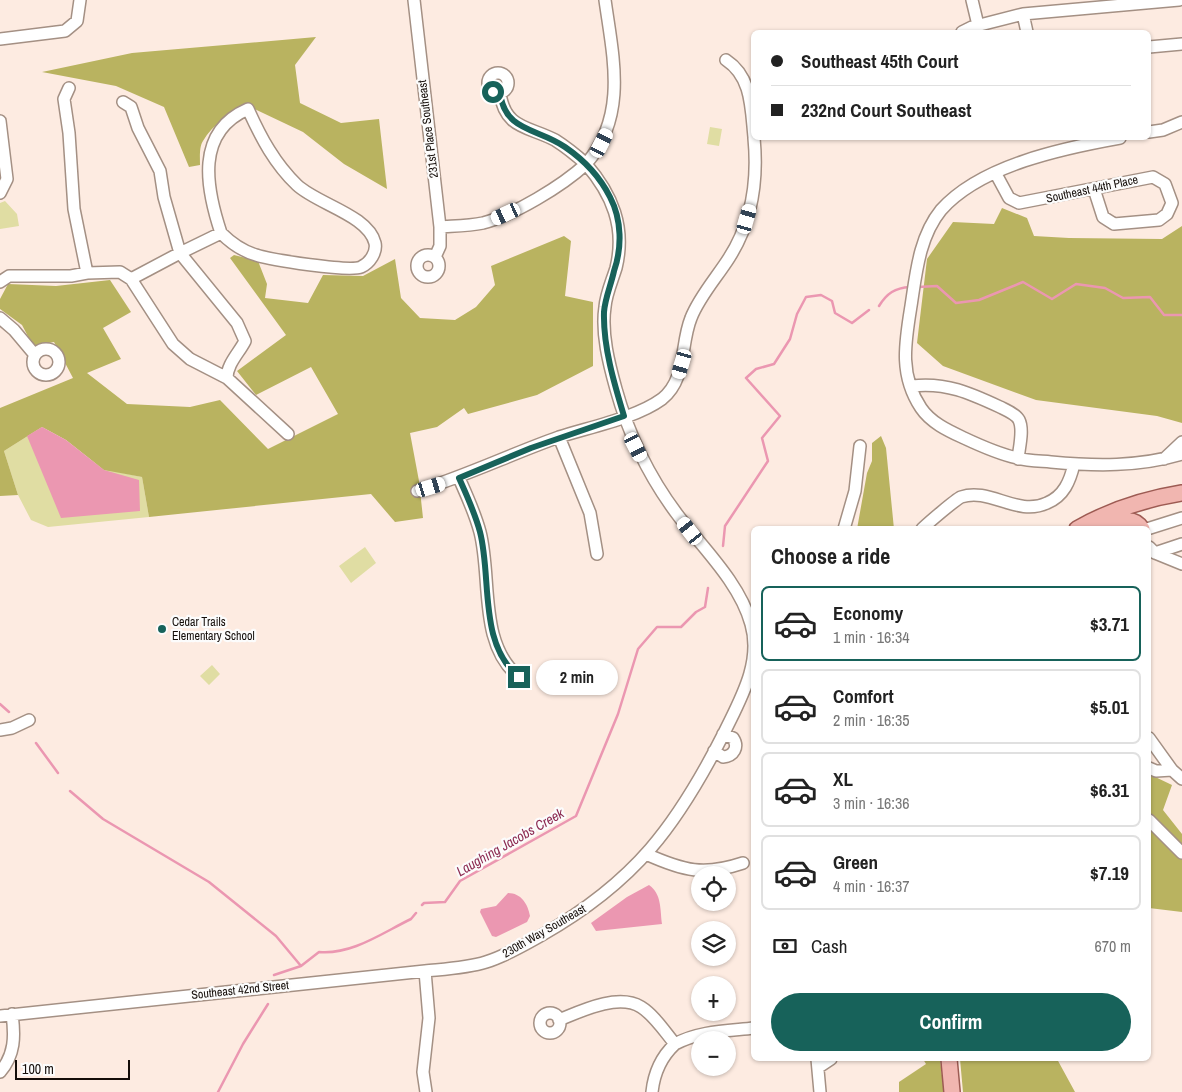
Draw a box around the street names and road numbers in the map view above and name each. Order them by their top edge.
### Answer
street label: 231st Place Southeast [414,79,442,179]
street label: Southeast 44th Place [1045,171,1139,207]
street label: 230th Way Southeast [499,901,589,961]
street label: Southeast 42nd Street [190,977,290,1003]

